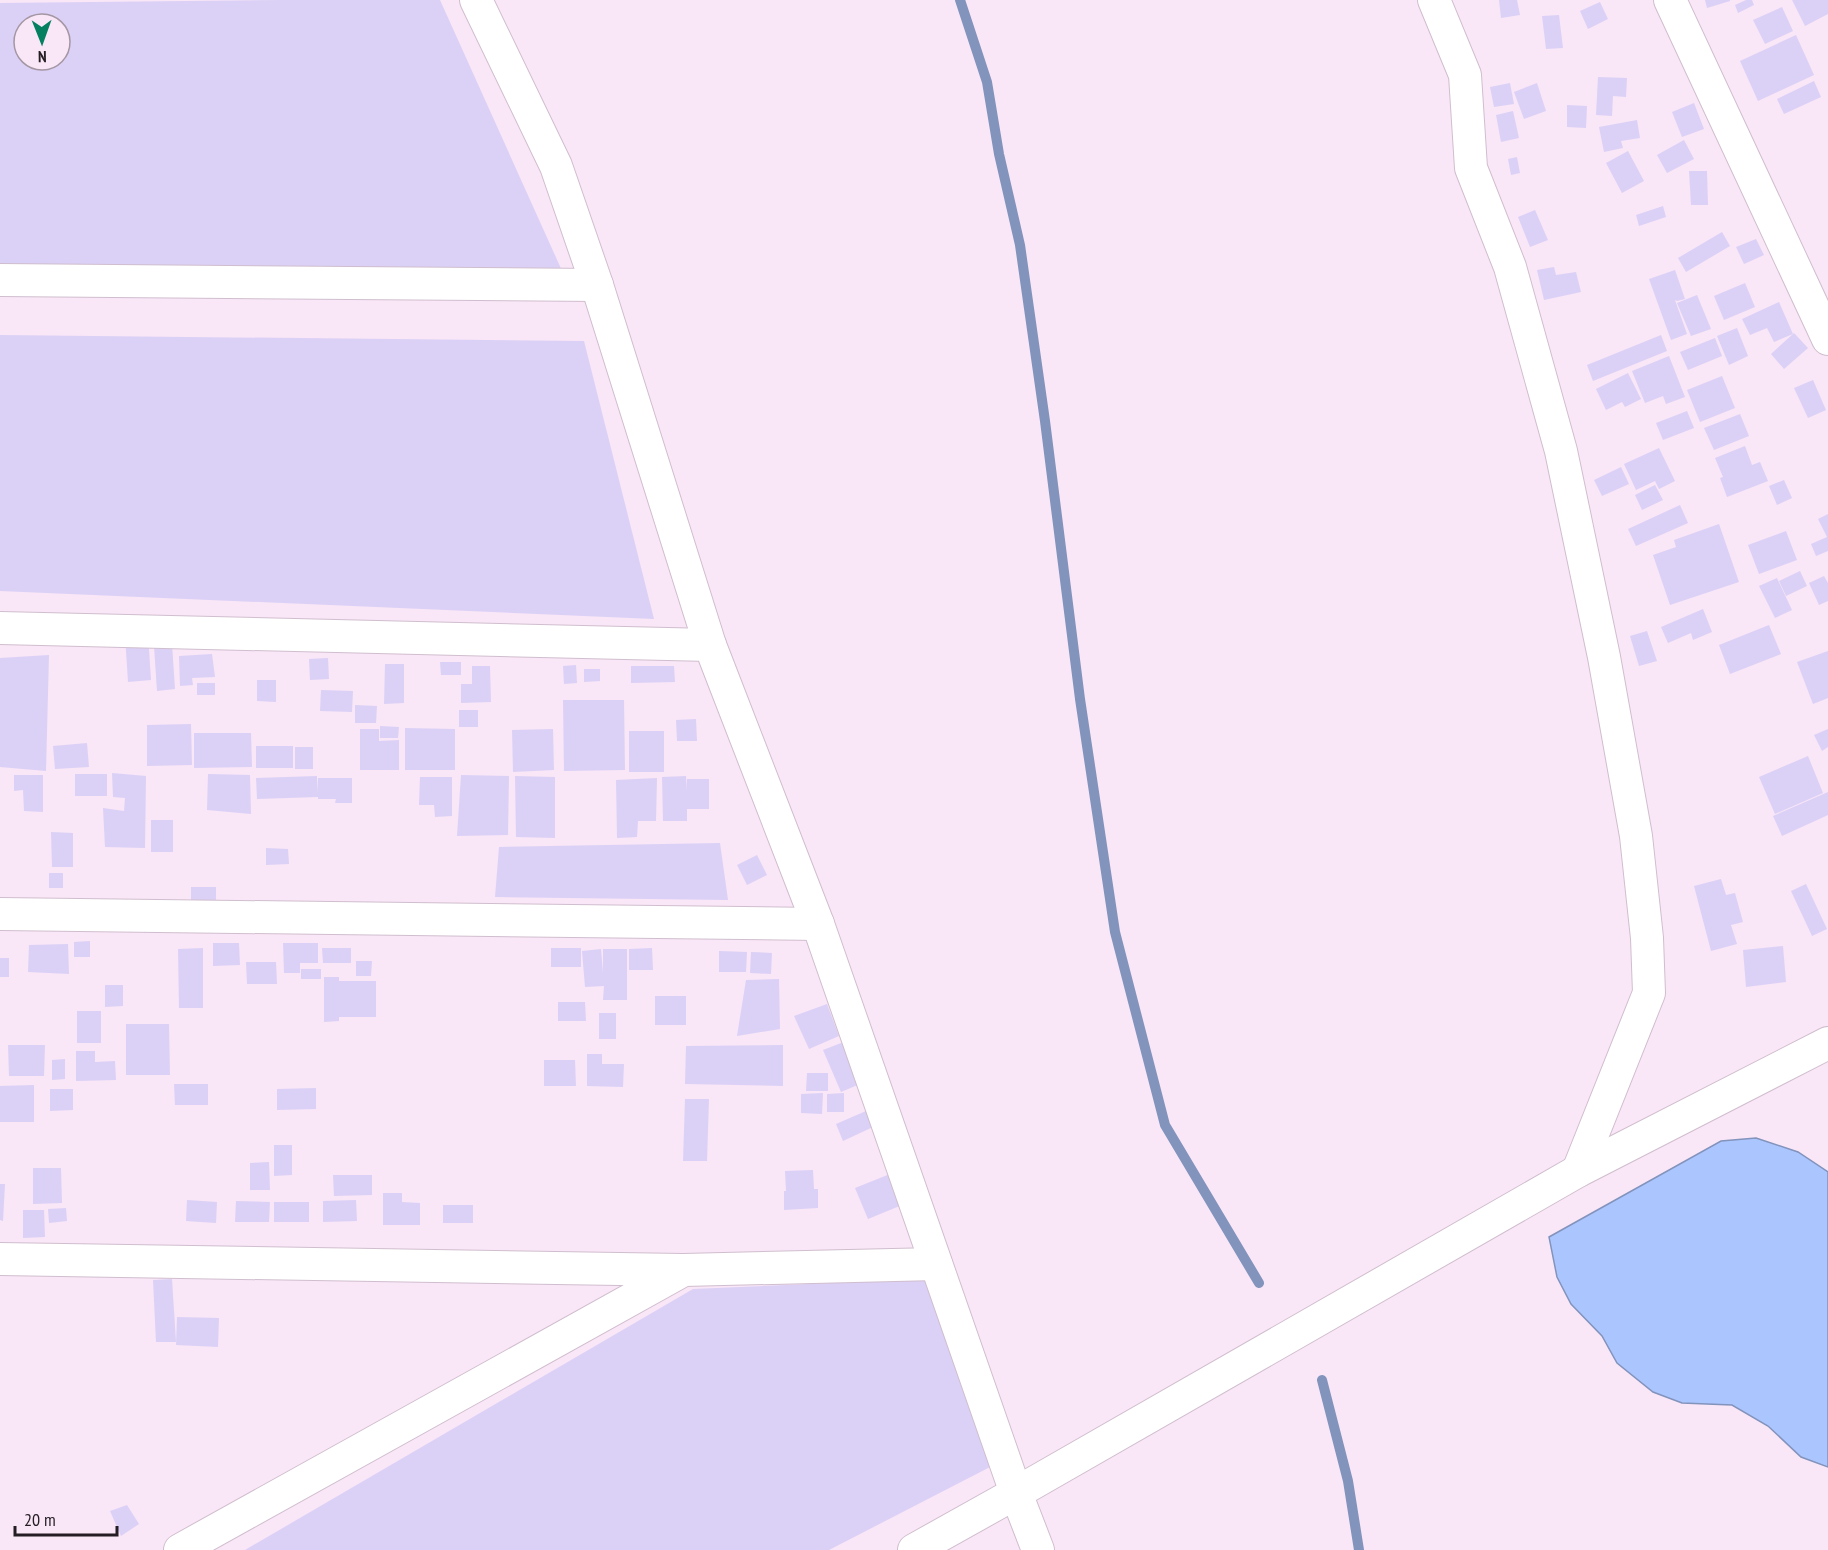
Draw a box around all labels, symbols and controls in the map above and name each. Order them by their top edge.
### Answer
north arrow [12,12,72,72]
text: N [38,47,47,67]
scale bar [15,1499,117,1537]
text: 20 m [24,1508,56,1531]

